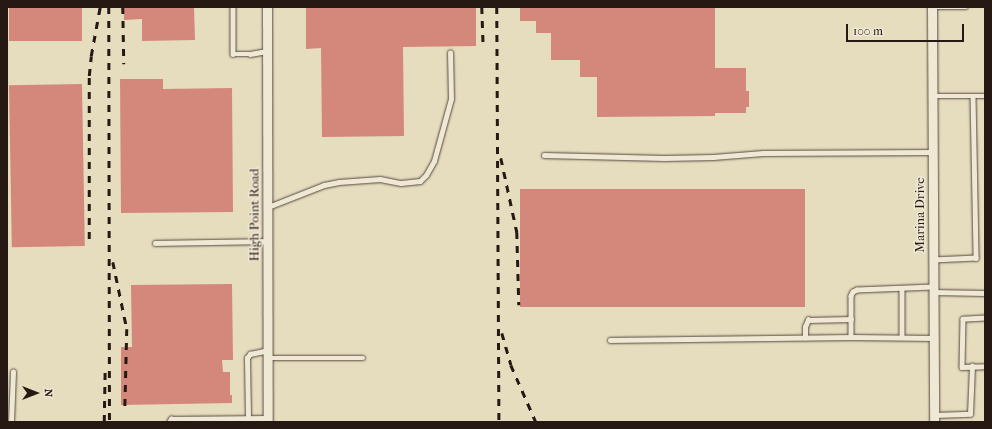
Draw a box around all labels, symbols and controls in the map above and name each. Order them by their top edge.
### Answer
scale bar [848,16,966,42]
text: 100 m [853,24,883,38]
street label: High Point Road [247,169,263,261]
street label: Marina Drive [912,177,928,253]
north arrow [16,373,56,413]
text: N [42,389,55,397]

